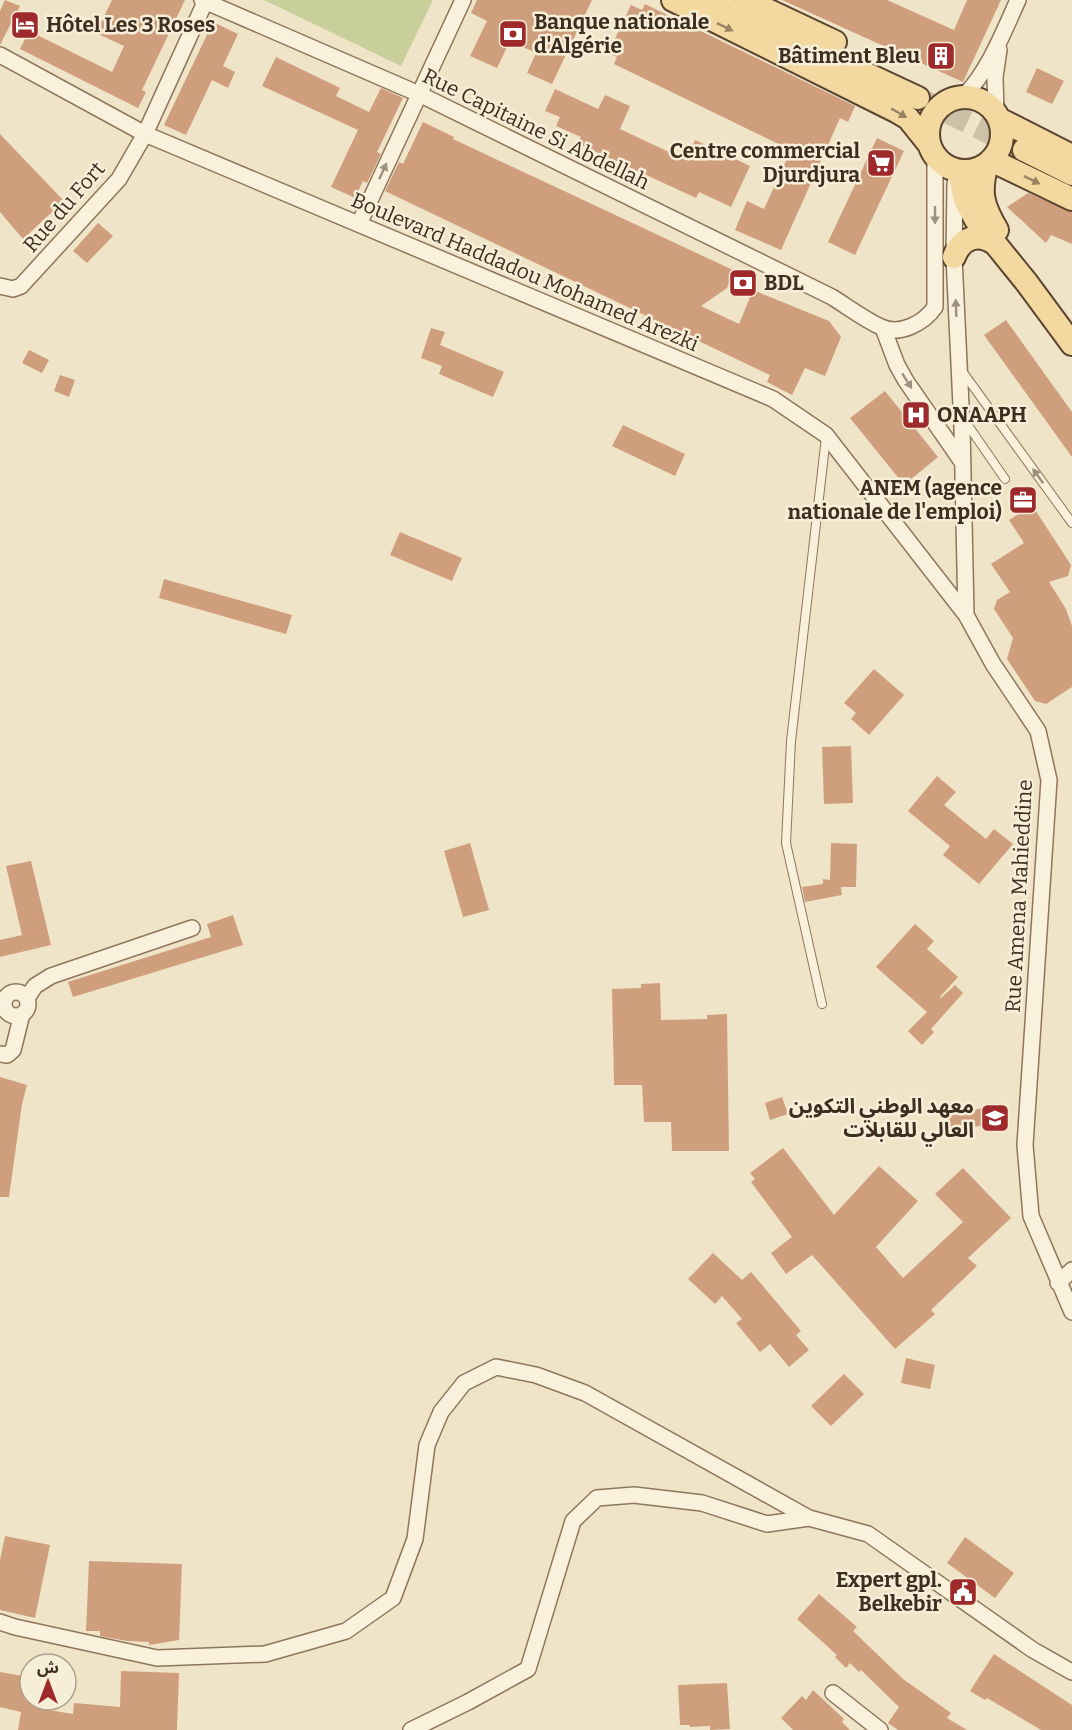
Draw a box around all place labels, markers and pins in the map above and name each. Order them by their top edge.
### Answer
hotel icon: Hôtel Les 3 Roses [9,9,41,41]
place label: Banque nationale d'Algérie [534,9,709,59]
place label: Hôtel Les 3 Roses [46,12,215,38]
bank icon: Banque nationale d'Algérie [497,18,529,50]
building icon: Bâtiment Bleu [925,40,957,72]
place label: Bâtiment Bleu [778,43,920,69]
place label: Centre commercial Djurdjura [670,138,860,188]
supermarket icon: Centre commercial Djurdjura [865,147,897,179]
bank icon: BDL [727,267,759,299]
place label: BDL [764,270,804,296]
hospital icon: ONAAPH [900,399,932,431]
place label: ONAAPH [937,402,1027,428]
place label: ANEM (agence nationale de l'emploi) [787,475,1002,525]
office icon: ANEM (agence nationale de l'emploi) [1007,484,1039,516]
place label: معهد الوطني التكوين العالي للقابلات [789,1093,974,1147]
school or university icon: معهد الوطني التكوين العالي للقابلات [979,1102,1011,1134]
place label: Expert gpl. Belkebir [836,1567,942,1617]
public building icon: Expert gpl. Belkebir [947,1576,979,1608]

